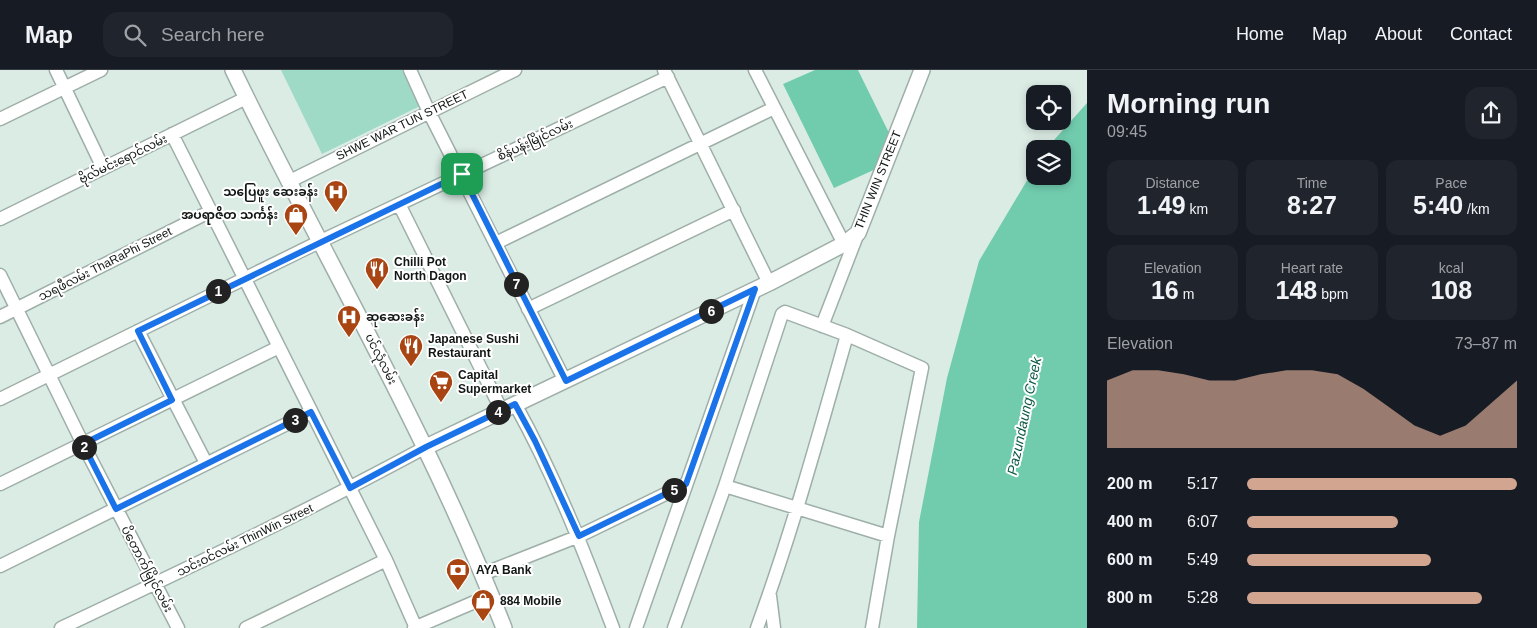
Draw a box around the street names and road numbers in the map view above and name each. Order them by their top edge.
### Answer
street label: SHWE WAR TUN STREET [334,87,471,163]
street label: စိန်ပန်းမြိုင်လမ်း [494,115,576,166]
street label: THIN WIN STREET [852,128,904,231]
street label: ဗိုလ်မင်းရောင်လမ်း [76,130,171,189]
street label: သရဖီလမ်း ThaRaPhi Street [35,222,176,306]
street label: ပင်လုံလမ်း [360,330,402,388]
street label: သင်းဝင်လမ်း ThinWin Street [174,499,316,579]
street label: ပိတောက်မြိုင်လမ်း [116,523,177,616]

